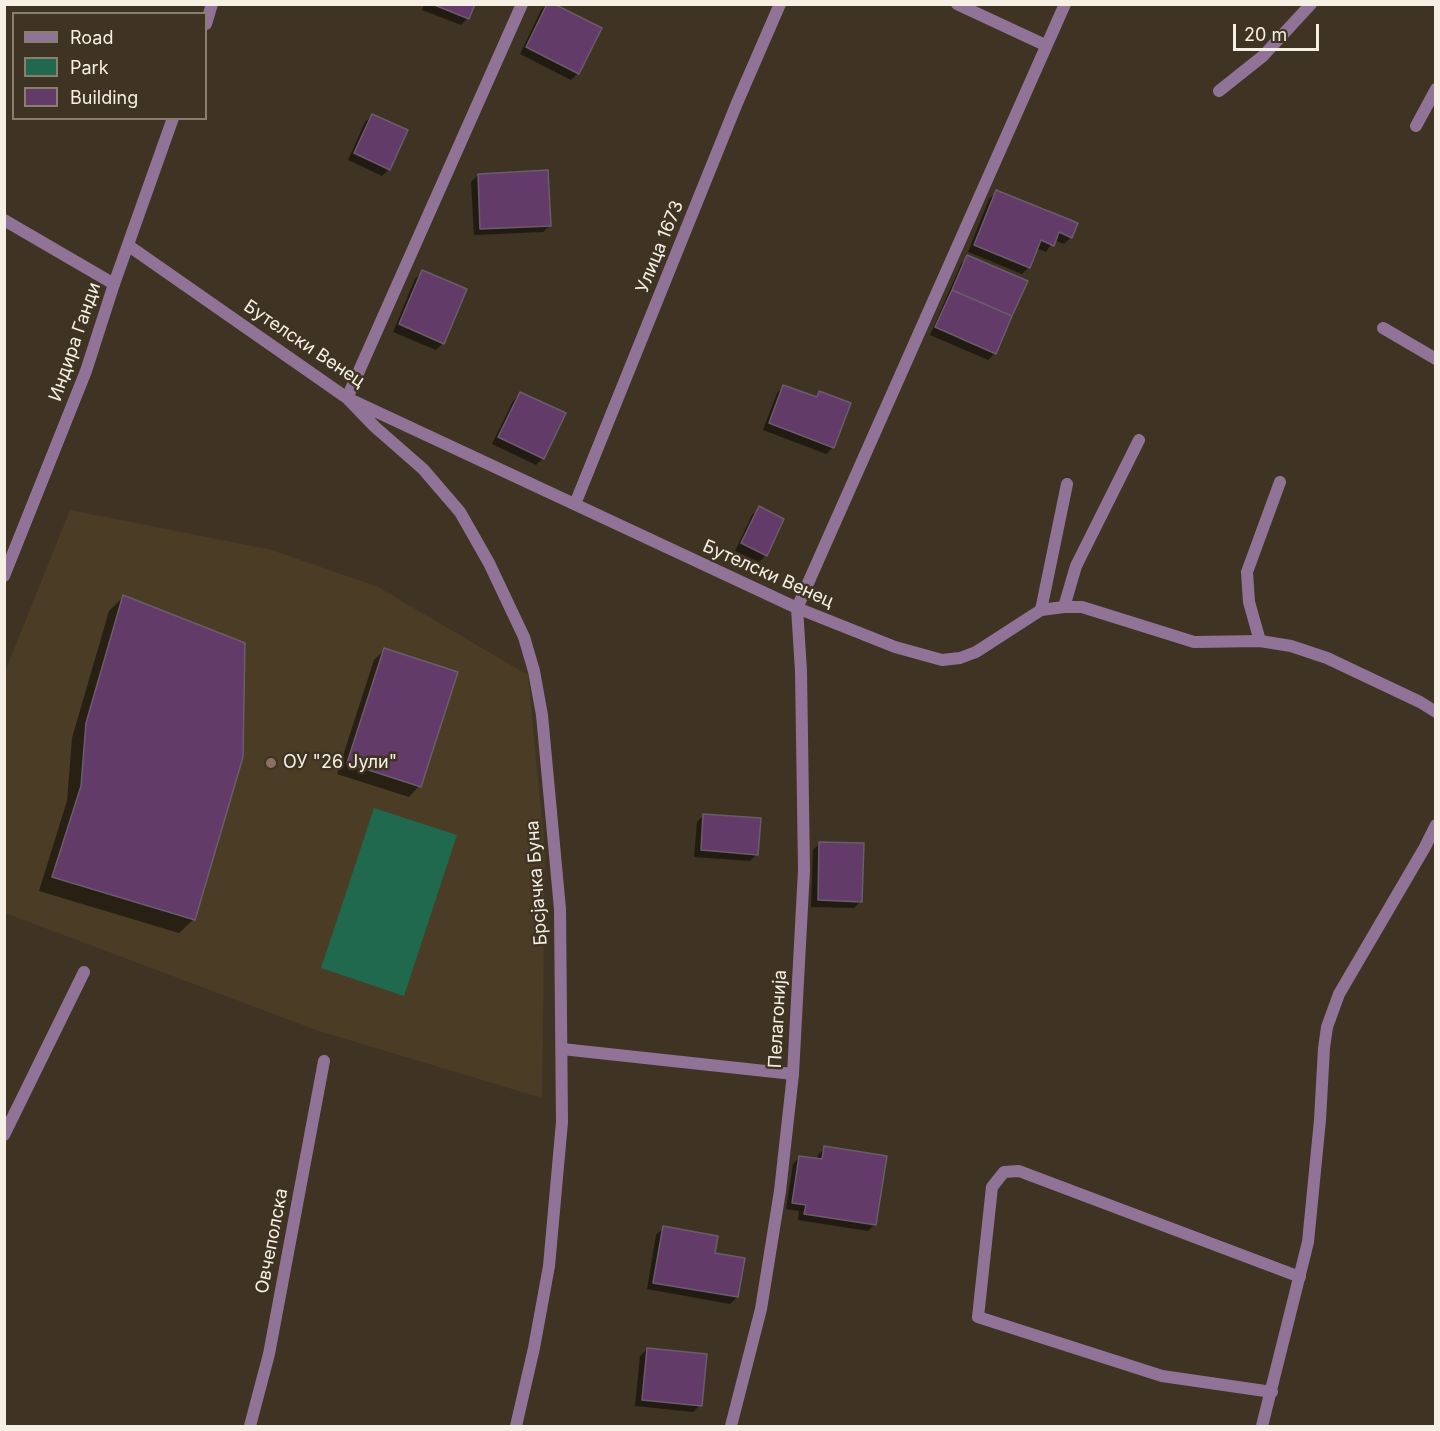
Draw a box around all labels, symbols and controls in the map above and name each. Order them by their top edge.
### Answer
legend [12,12,207,120]
scale bar [1236,12,1322,50]
text: 20 m [1244,24,1287,45]
text: Road [70,27,113,48]
text: Park [70,57,109,78]
text: Building [70,87,138,108]
street label: Улица 1673 [632,198,688,296]
street label: Индира Ганди [45,280,105,404]
street label: Бутелски Венец [240,296,368,392]
street label: Бутелски Венец [699,535,837,613]
place label: ОУ "26 Јули" [283,752,397,774]
marker: ОУ "26 Јули" [264,756,278,770]
street label: Брсјачка Буна [522,820,552,946]
street label: Пелагонија [765,969,791,1069]
street label: Овчеполска [251,1187,293,1295]

